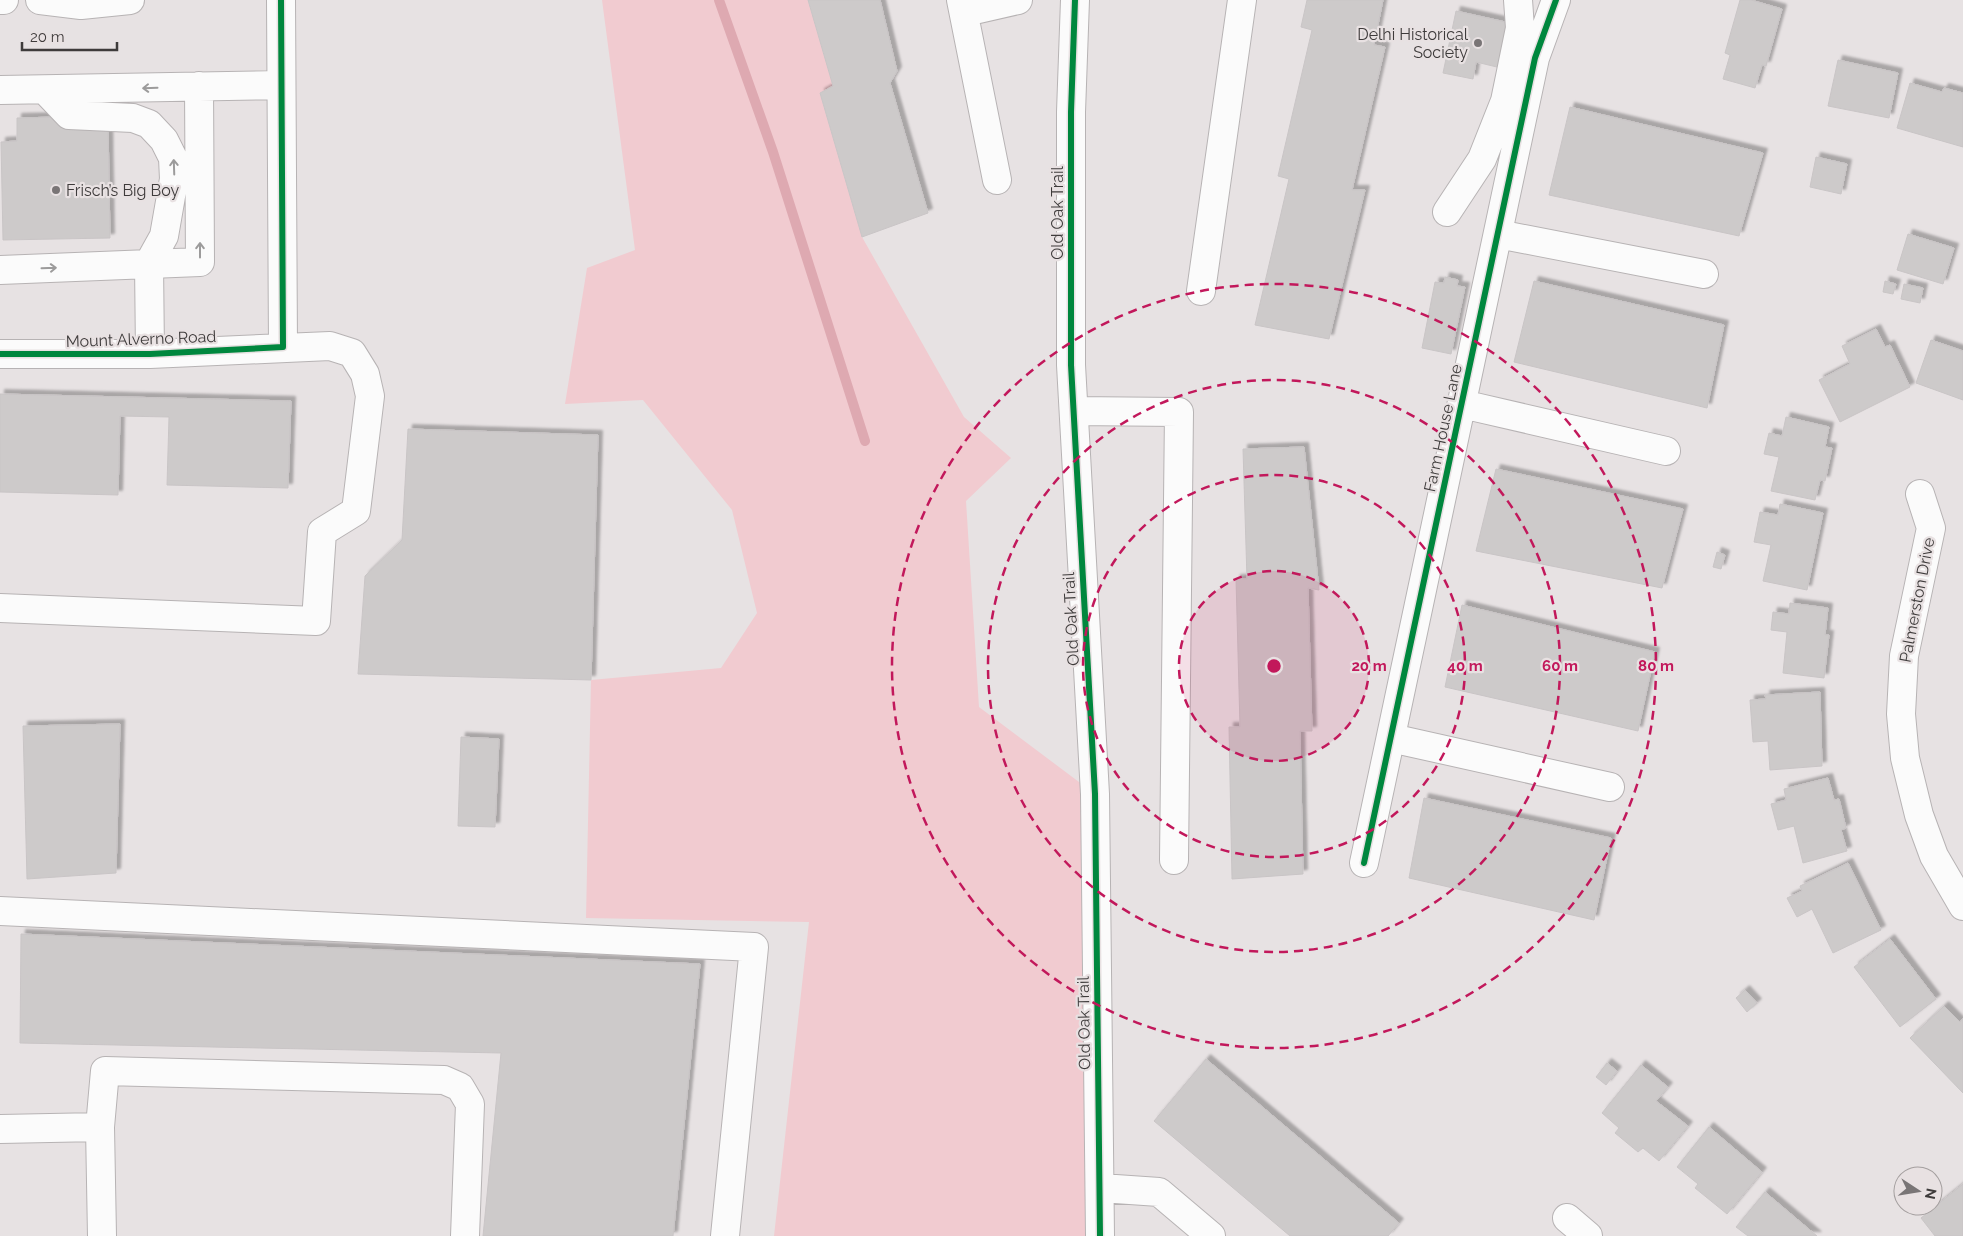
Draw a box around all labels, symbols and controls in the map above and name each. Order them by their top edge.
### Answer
scale bar [22,20,118,52]
place label: Delhi Historical Society [1357,25,1469,62]
text: 20 m [30,28,65,46]
marker: Delhi Historical Society [1472,37,1484,49]
one-way arrow [142,83,158,92]
one-way arrow [169,159,178,175]
street label: Old Oak Trail [1048,166,1067,260]
place label: Frisch’s Big Boy [66,181,179,200]
marker: Frisch’s Big Boy [50,184,62,196]
one-way arrow [195,242,205,258]
one-way arrow [40,263,56,272]
street label: Mount Alverno Road [65,327,217,351]
street label: Farm House Lane [1420,362,1466,494]
street label: Palmerston Drive [1896,536,1938,664]
street label: Old Oak Trail [1059,571,1083,666]
centre of rings [1265,657,1283,675]
text: 20 m [1351,657,1387,675]
text: 40 m [1447,657,1483,675]
text: 60 m [1542,657,1578,675]
text: 80 m [1638,657,1674,675]
street label: Old Oak Trail [1074,975,1094,1070]
north arrow [1893,1166,1943,1216]
text: N [1922,1187,1940,1201]

